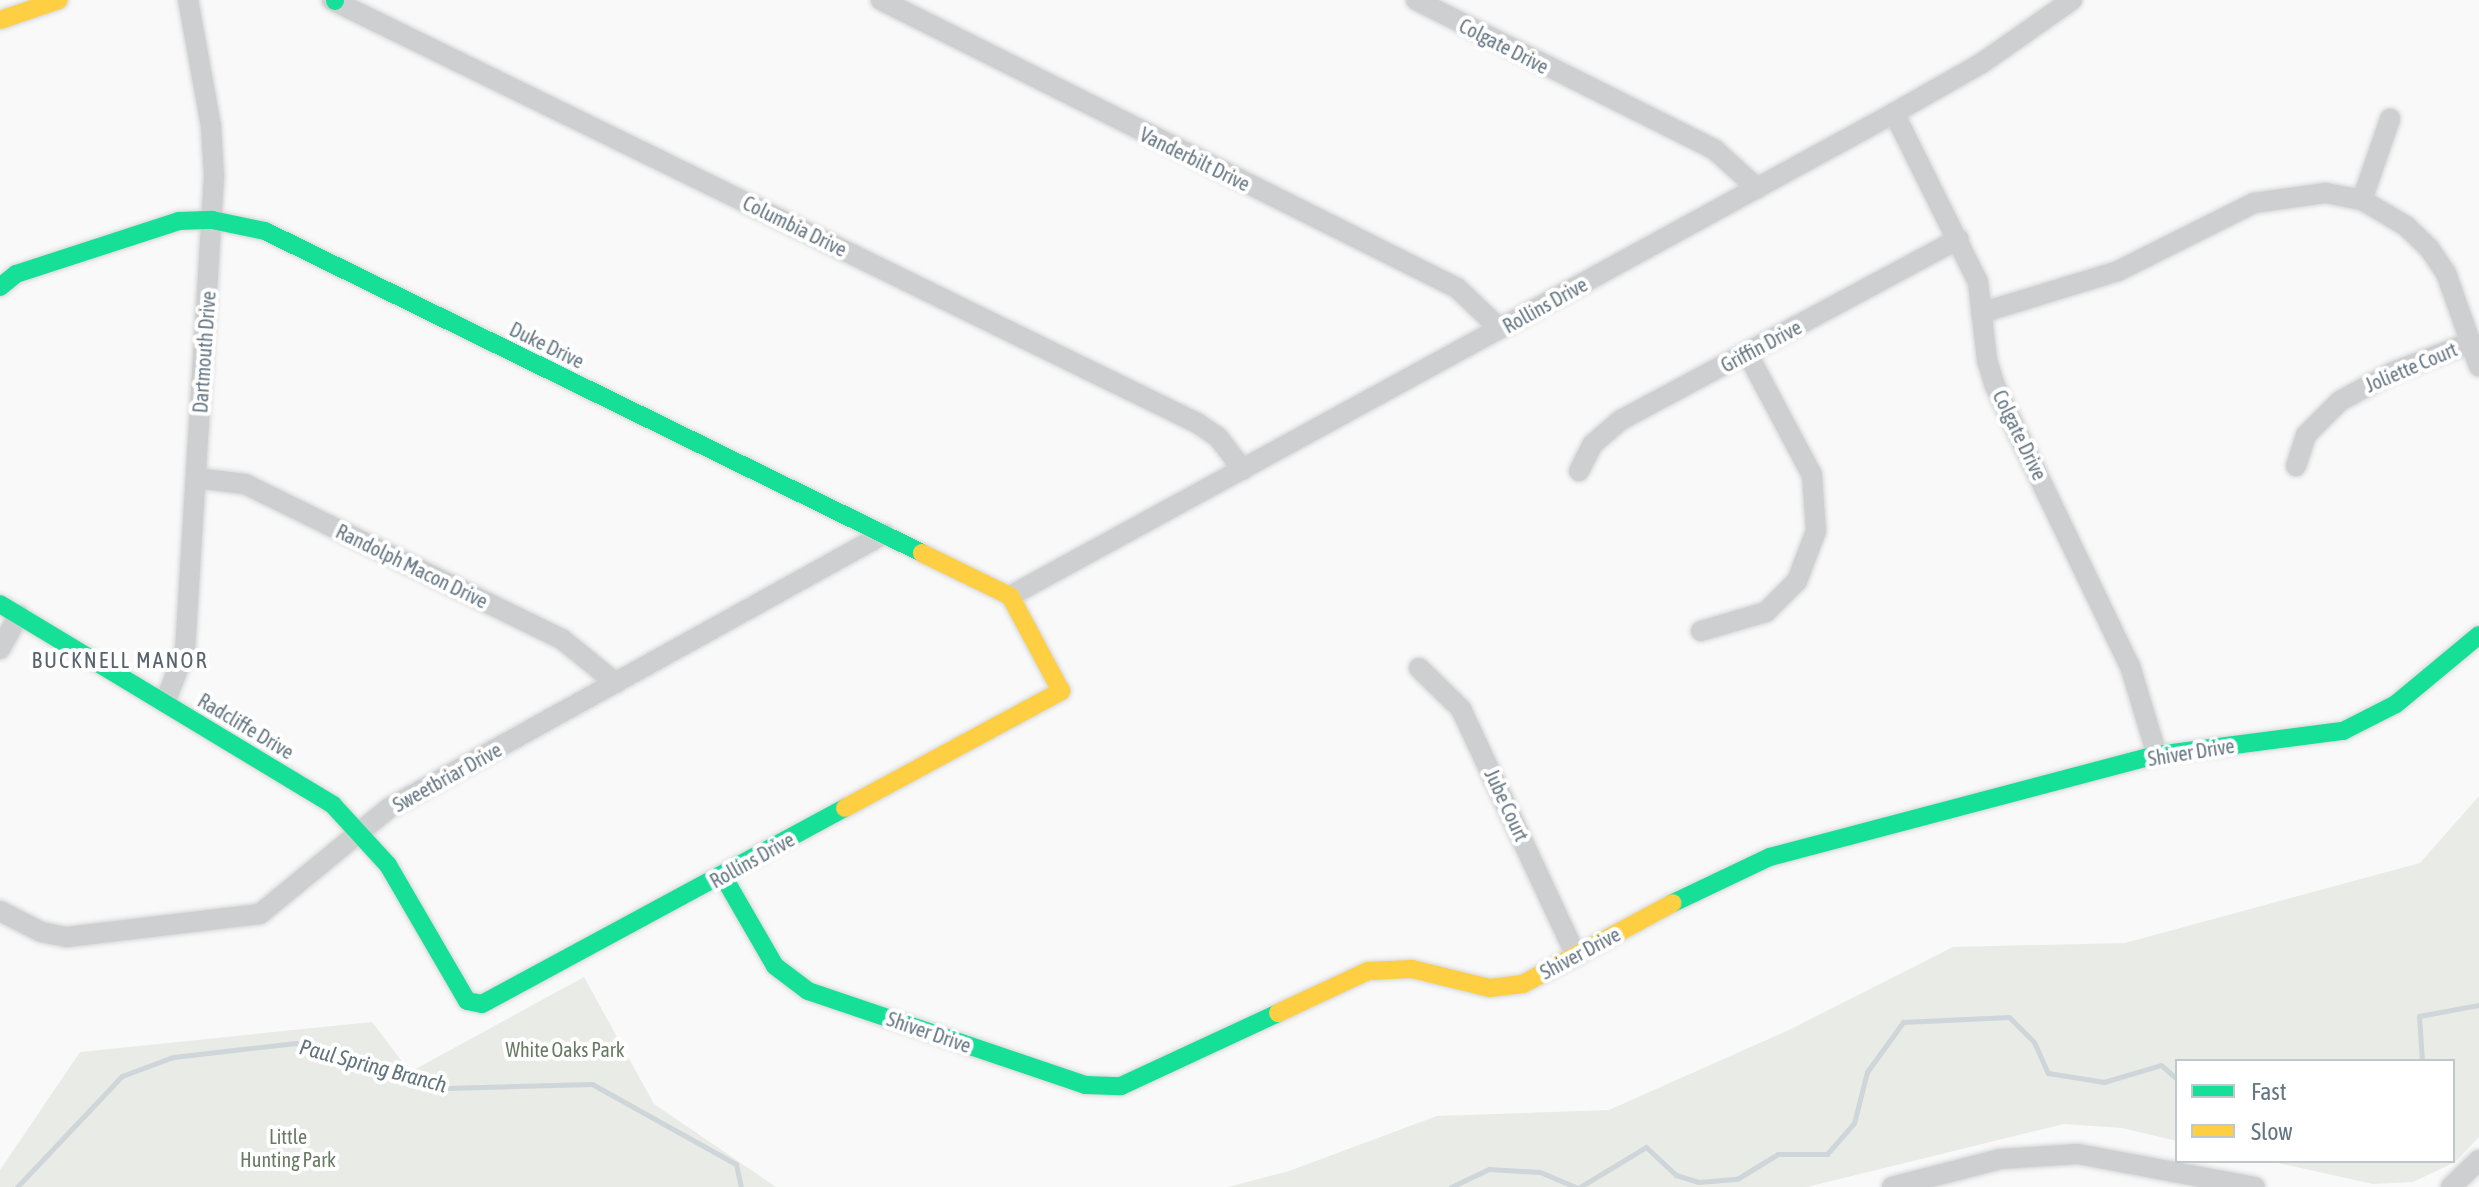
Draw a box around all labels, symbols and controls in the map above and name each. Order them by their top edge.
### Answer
street label: Colgate Drive [1455,13,1553,79]
street label: Vanderbilt Drive [1136,122,1254,196]
street label: Columbia Drive [739,191,851,261]
street label: Rollins Drive [1499,272,1591,338]
street label: Dartmouth Drive [188,290,220,414]
street label: Griffin Drive [1717,315,1805,377]
street label: Duke Drive [506,317,588,373]
street label: Joliette Court [2361,337,2461,397]
street label: Colgate Drive [1988,386,2052,484]
street label: Randolph Macon Drive [332,519,492,613]
district label: BUCKNELL MANOR [32,648,208,674]
street label: Radcliffe Drive [194,688,298,764]
street label: Shiver Drive [2146,733,2236,771]
street label: Sweetbriar Drive [388,737,506,817]
street label: Jube Court [1480,765,1534,845]
street label: Rollins Drive [706,827,798,893]
street label: Shiver Drive [1536,922,1624,984]
street label: Shiver Drive [884,1006,974,1058]
water label: Paul Spring Branch [296,1034,450,1098]
park label: White Oaks Park [505,1037,625,1061]
legend [2175,1059,2455,1163]
text: Fast [2251,1078,2287,1105]
text: Slow [2251,1118,2293,1145]
park label: Little Hunting Park [240,1124,336,1171]

